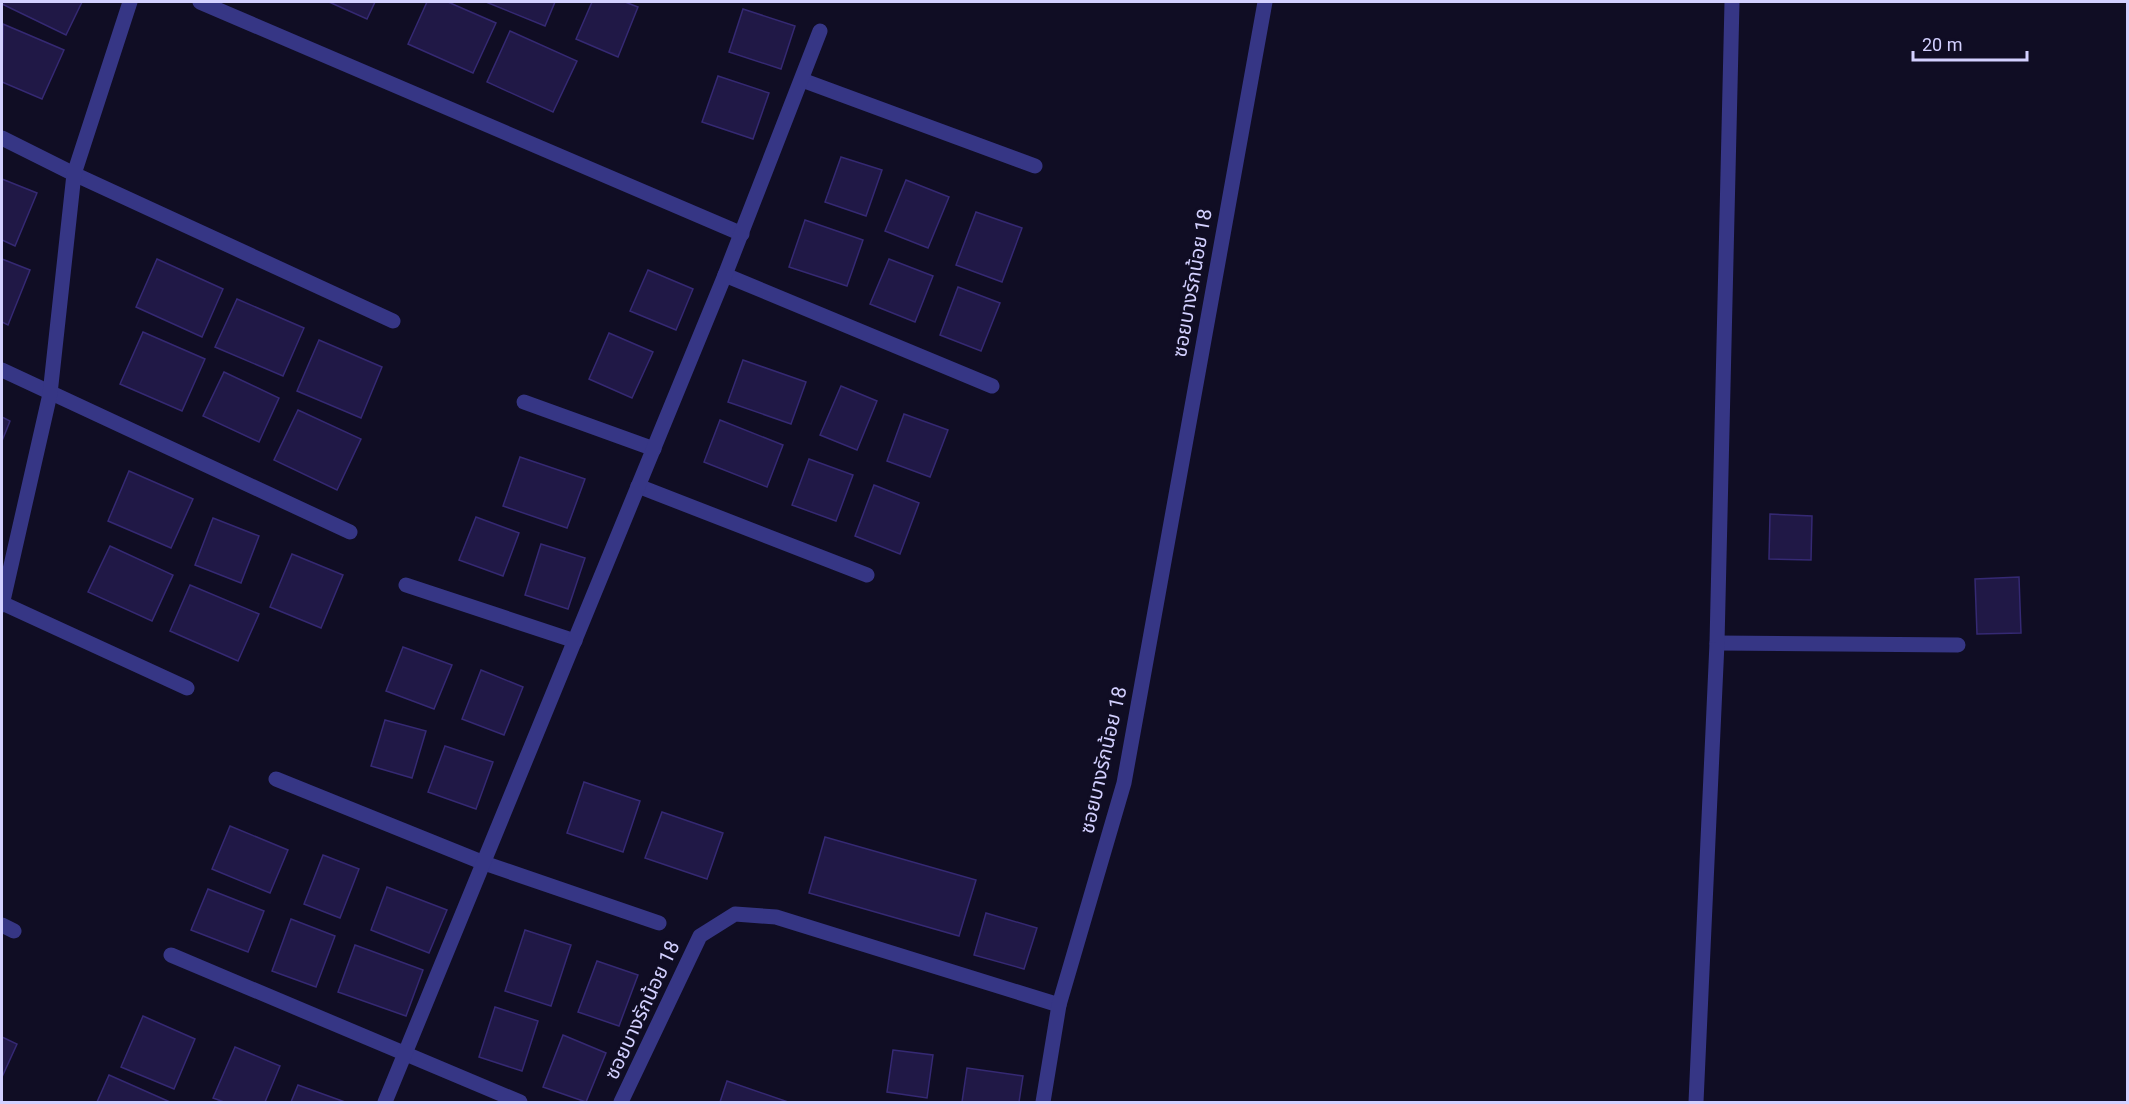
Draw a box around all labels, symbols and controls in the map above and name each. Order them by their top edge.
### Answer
scale bar [1913,24,2027,62]
text: 20 m [1922,34,1962,55]
street label: ซอยบางรักน้อย 18 [1167,207,1217,359]
street label: ซอยบางรักน้อย 18 [1074,684,1132,836]
street label: ซอยบางรักน้อย 18 [599,937,685,1083]

